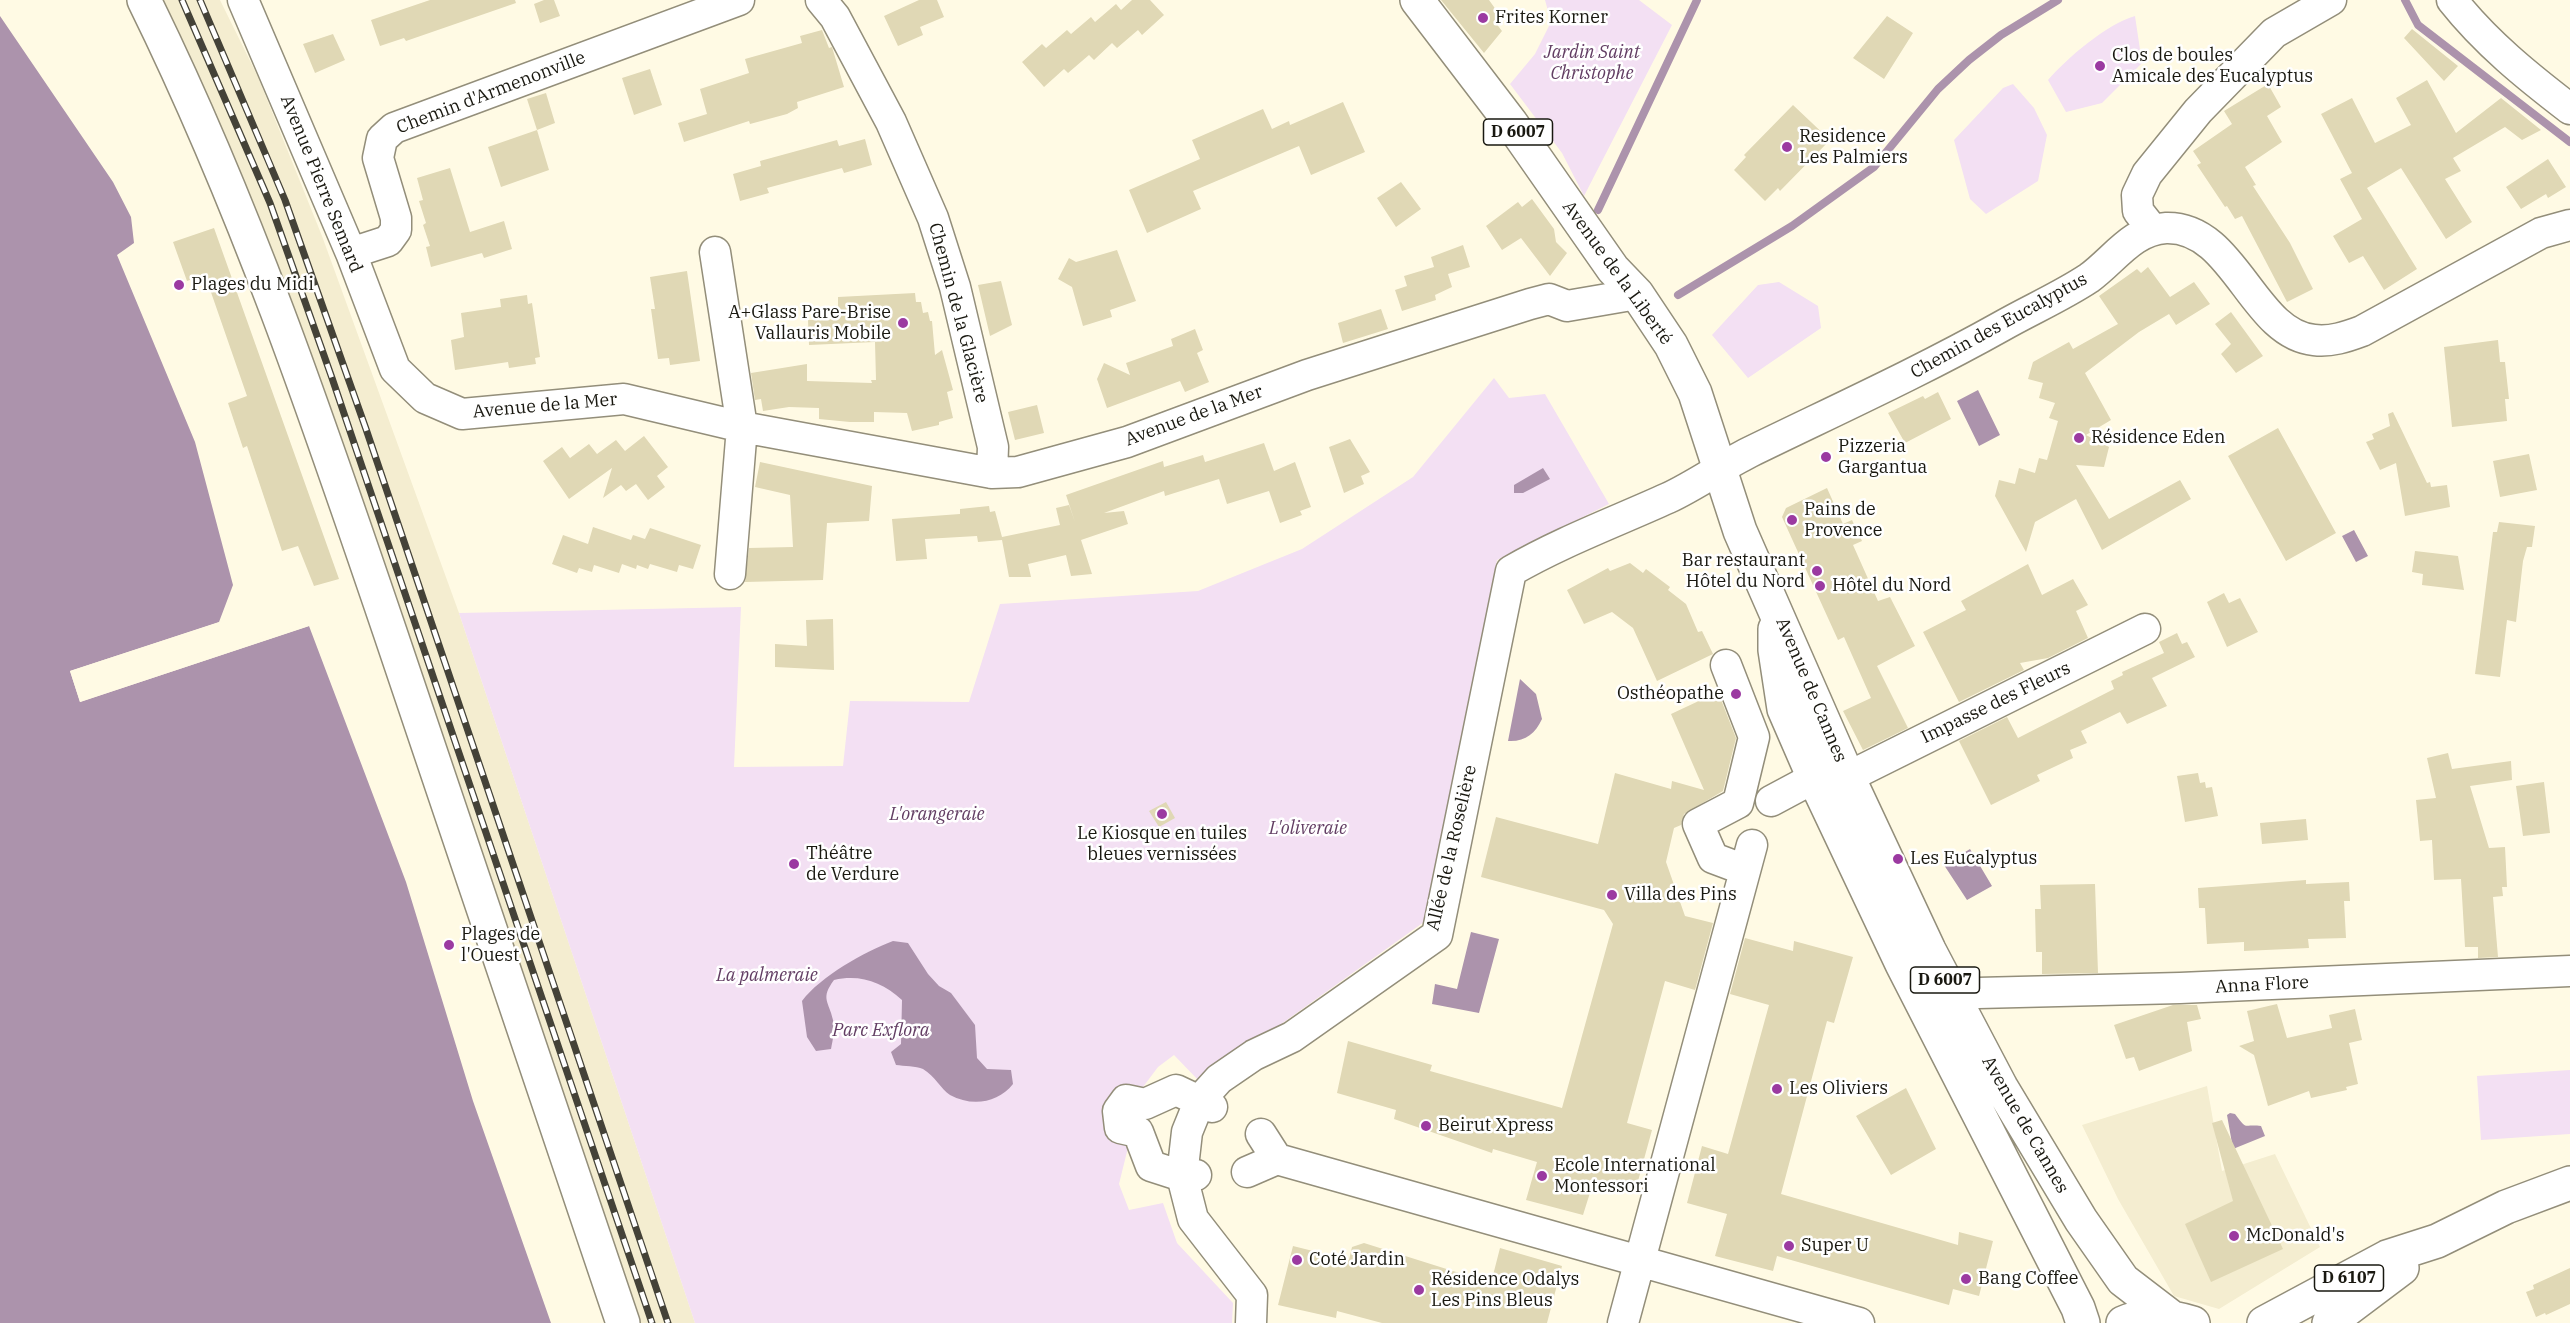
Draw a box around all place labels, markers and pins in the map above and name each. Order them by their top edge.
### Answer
place label: Frites Korner [1495,7,1608,29]
marker: Frites Korner [1476,11,1490,25]
place label: Clos de boules Amicale des Eucalyptus [2112,45,2313,88]
marker: Clos de boules Amicale des Eucalyptus [2093,59,2107,73]
place label: Residence Les Palmiers [1799,126,1908,168]
marker: Residence Les Palmiers [1780,140,1794,154]
place label: Plages du Midi [191,274,314,296]
marker: Plages du Midi [172,278,186,292]
place label: A+Glass Pare-Brise Vallauris Mobile [728,302,891,344]
marker: A+Glass Pare-Brise Vallauris Mobile [896,316,910,330]
place label: Résidence Eden [2091,427,2225,449]
marker: Résidence Eden [2072,431,2086,445]
place label: Pizzeria Gargantua [1838,436,1927,478]
marker: Pizzeria Gargantua [1819,450,1833,464]
place label: Pains de Provence [1804,499,1882,542]
marker: Pains de Provence [1785,513,1799,527]
place label: Bar restaurant Hôtel du Nord [1682,550,1805,592]
marker: Bar restaurant Hôtel du Nord [1810,564,1824,578]
place label: Hôtel du Nord [1832,575,1951,597]
marker: Hôtel du Nord [1813,579,1827,593]
place label: Osthéopathe [1617,683,1724,705]
marker: Osthéopathe [1729,687,1743,701]
marker: Le Kiosque en tuiles bleues vernissées [1155,807,1169,821]
place label: Le Kiosque en tuiles bleues vernissées [1077,823,1247,866]
place label: Théâtre de Verdure [806,843,899,886]
place label: Les Eucalyptus [1910,848,2037,870]
marker: Les Eucalyptus [1891,852,1905,866]
marker: Théâtre de Verdure [787,857,801,871]
place label: Villa des Pins [1624,884,1737,906]
marker: Villa des Pins [1605,888,1619,902]
place label: Plages de l'Ouest [461,924,540,966]
marker: Plages de l'Ouest [442,938,456,952]
place label: Les Oliviers [1789,1078,1888,1100]
marker: Les Oliviers [1770,1082,1784,1096]
place label: Beirut Xpress [1438,1115,1554,1137]
marker: Beirut Xpress [1419,1119,1433,1133]
place label: Ecole International Montessori [1554,1155,1716,1198]
marker: Ecole International Montessori [1535,1169,1549,1183]
place label: McDonald's [2246,1225,2345,1247]
marker: McDonald's [2227,1229,2241,1243]
place label: Super U [1801,1235,1869,1257]
marker: Super U [1782,1239,1796,1253]
place label: Coté Jardin [1309,1249,1405,1271]
marker: Coté Jardin [1290,1253,1304,1267]
place label: Bang Coffee [1978,1268,2078,1290]
place label: Résidence Odalys Les Pins Bleus [1431,1269,1579,1312]
marker: Bang Coffee [1959,1272,1973,1286]
marker: Résidence Odalys Les Pins Bleus [1412,1283,1426,1297]

